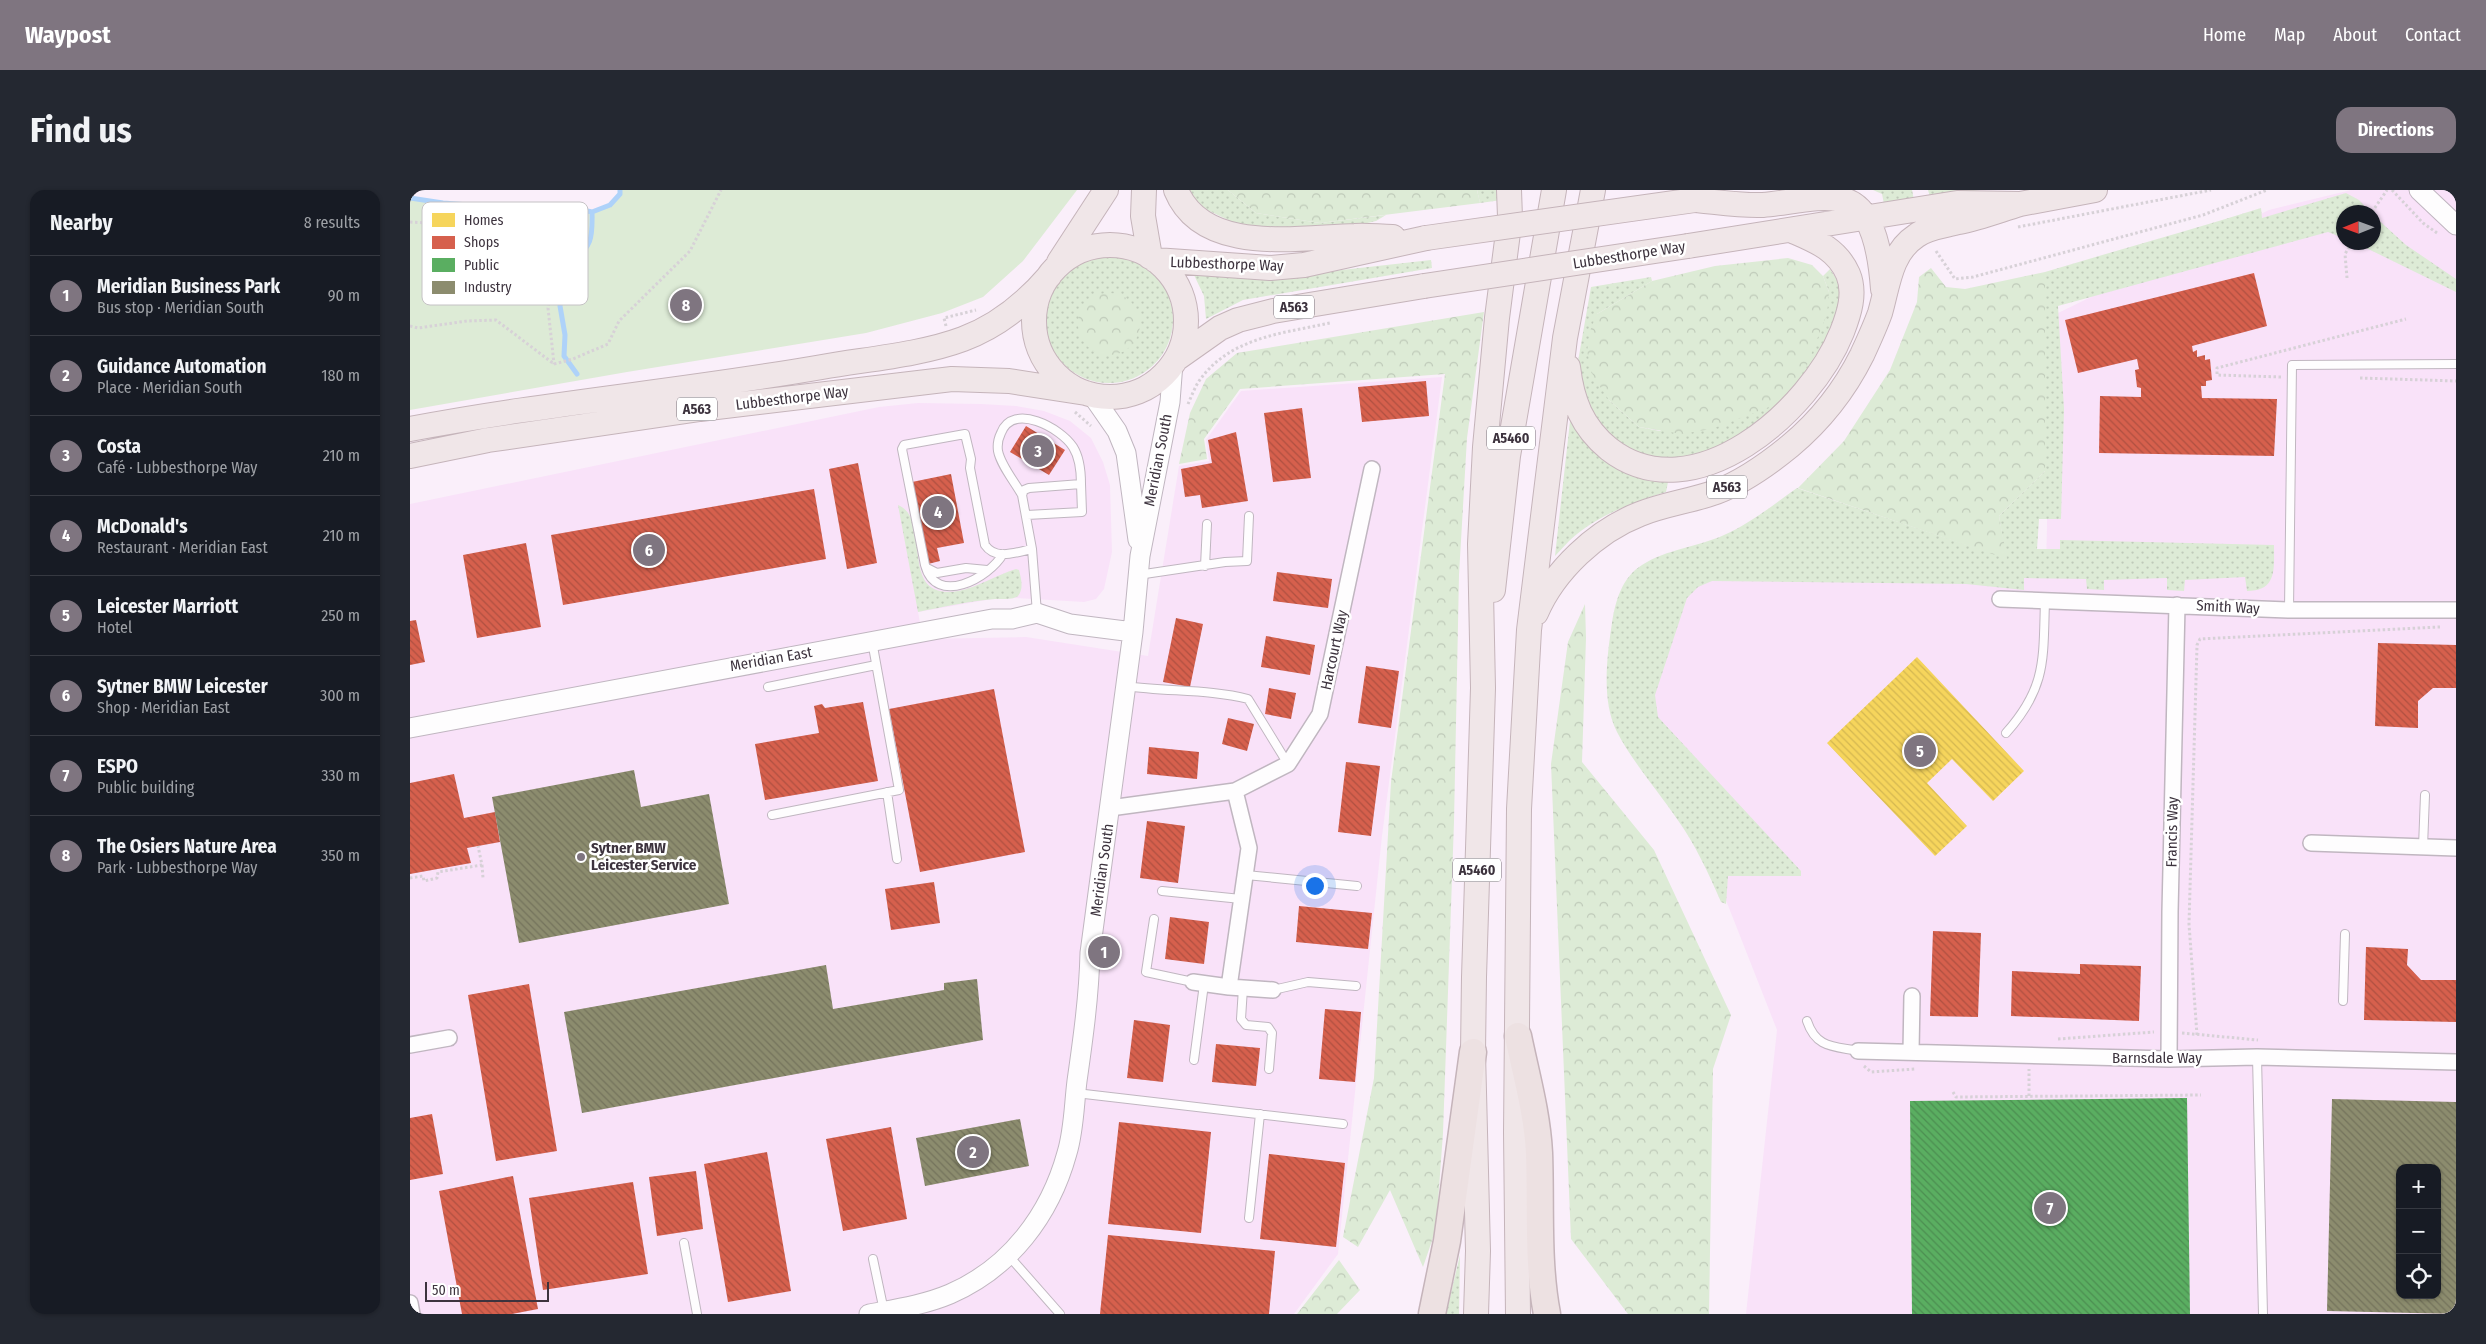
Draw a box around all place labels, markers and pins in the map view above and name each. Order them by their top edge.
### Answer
pin: 8 [670,286,702,324]
pin: 3 [1022,432,1054,470]
pin: 4 [922,493,954,531]
pin: 6 [633,531,665,569]
pin: 5 [1904,732,1936,770]
place label: Sytner BMW Leicester Service [591,839,697,874]
marker: Sytner BMW Leicester Service [575,851,587,863]
pin: 1 [1088,933,1120,971]
pin: 2 [957,1133,989,1171]
pin: 7 [2034,1189,2066,1227]

